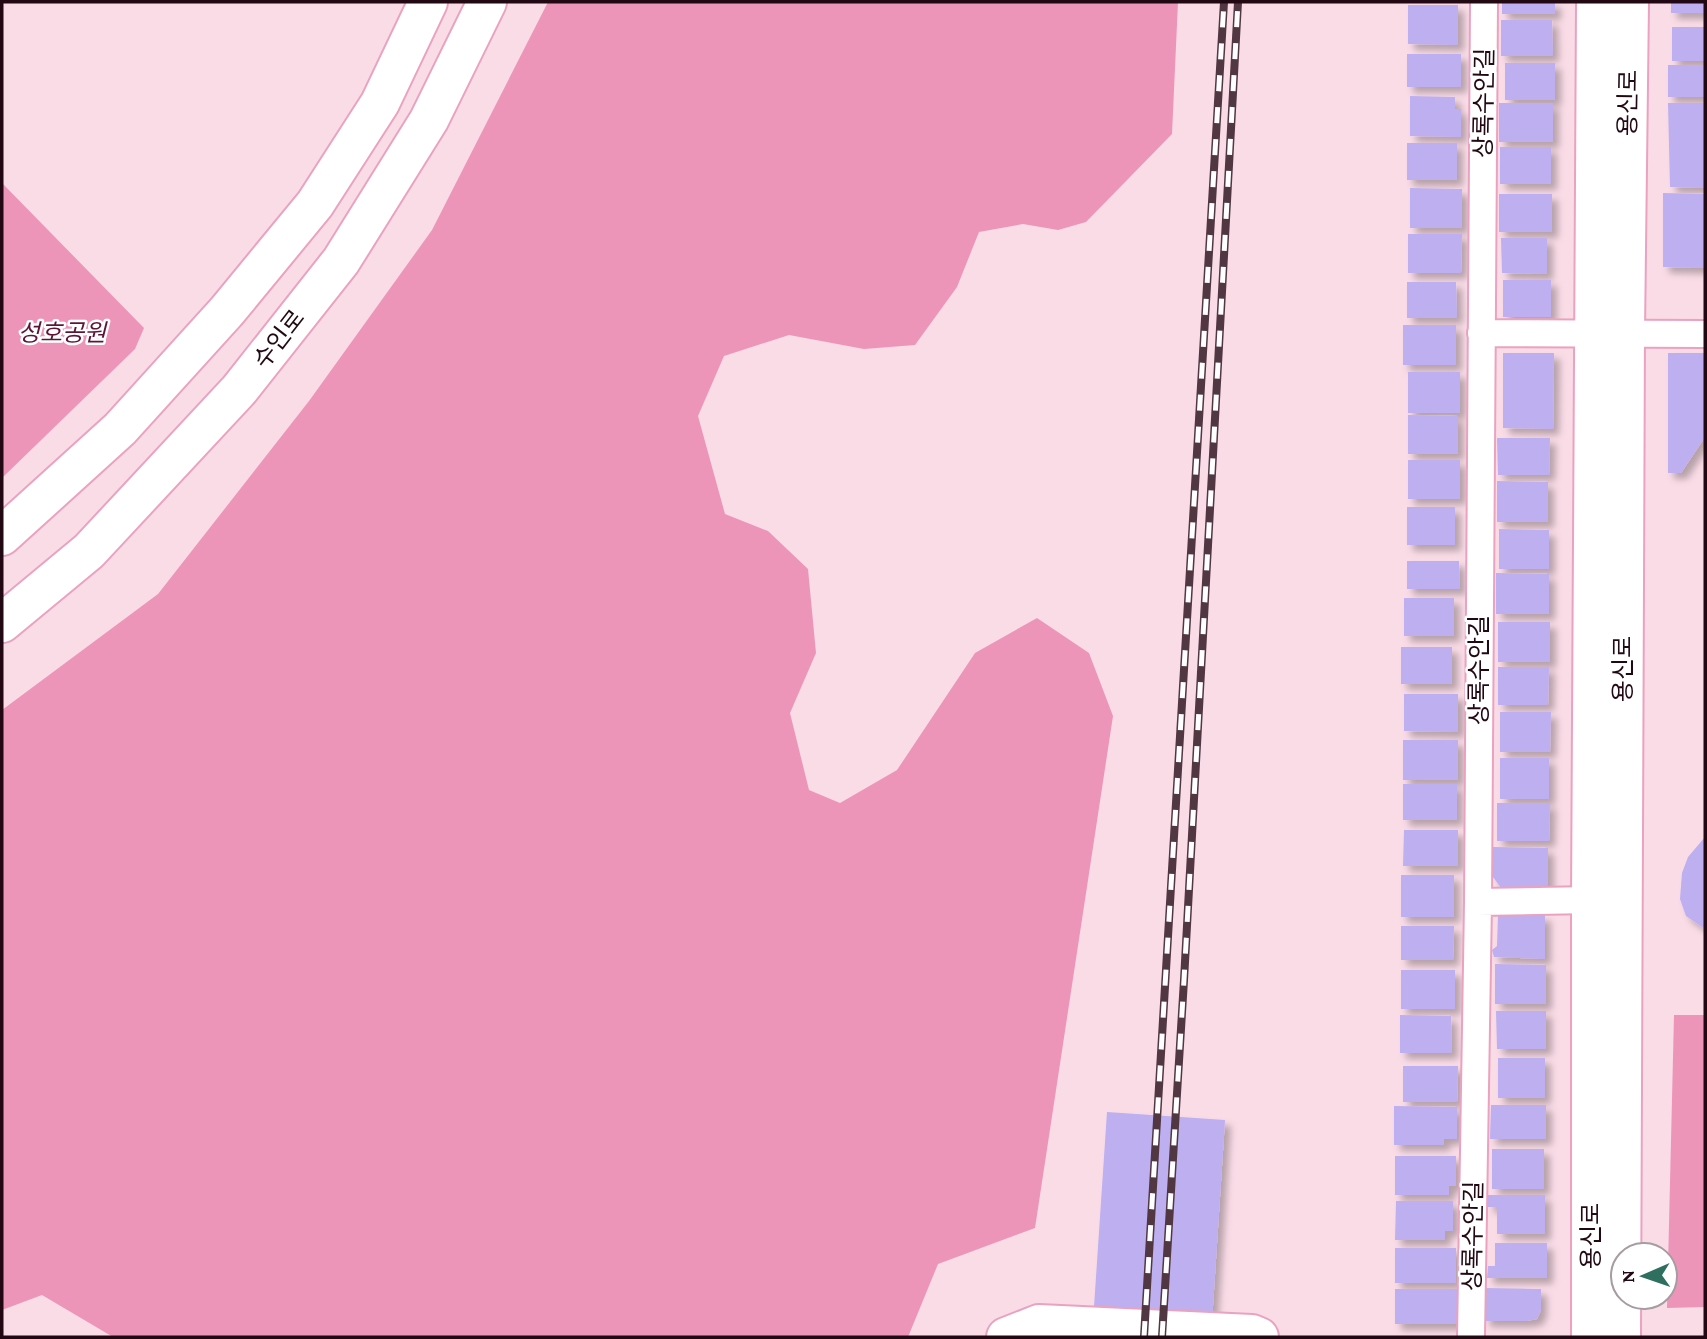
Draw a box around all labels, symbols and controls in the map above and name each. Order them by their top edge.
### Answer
street label: 상록수안길 [1469,48,1498,158]
street label: 용신로 [1613,70,1642,136]
street label: 수인로 [248,304,310,373]
park label: 성호공원 [18,319,108,346]
street label: 상록수안길 [1465,615,1492,725]
street label: 용신로 [1609,636,1636,702]
street label: 상록수안길 [1458,1181,1487,1291]
street label: 용신로 [1577,1203,1604,1269]
north arrow [1609,1241,1679,1311]
text: N [1617,1270,1638,1283]

